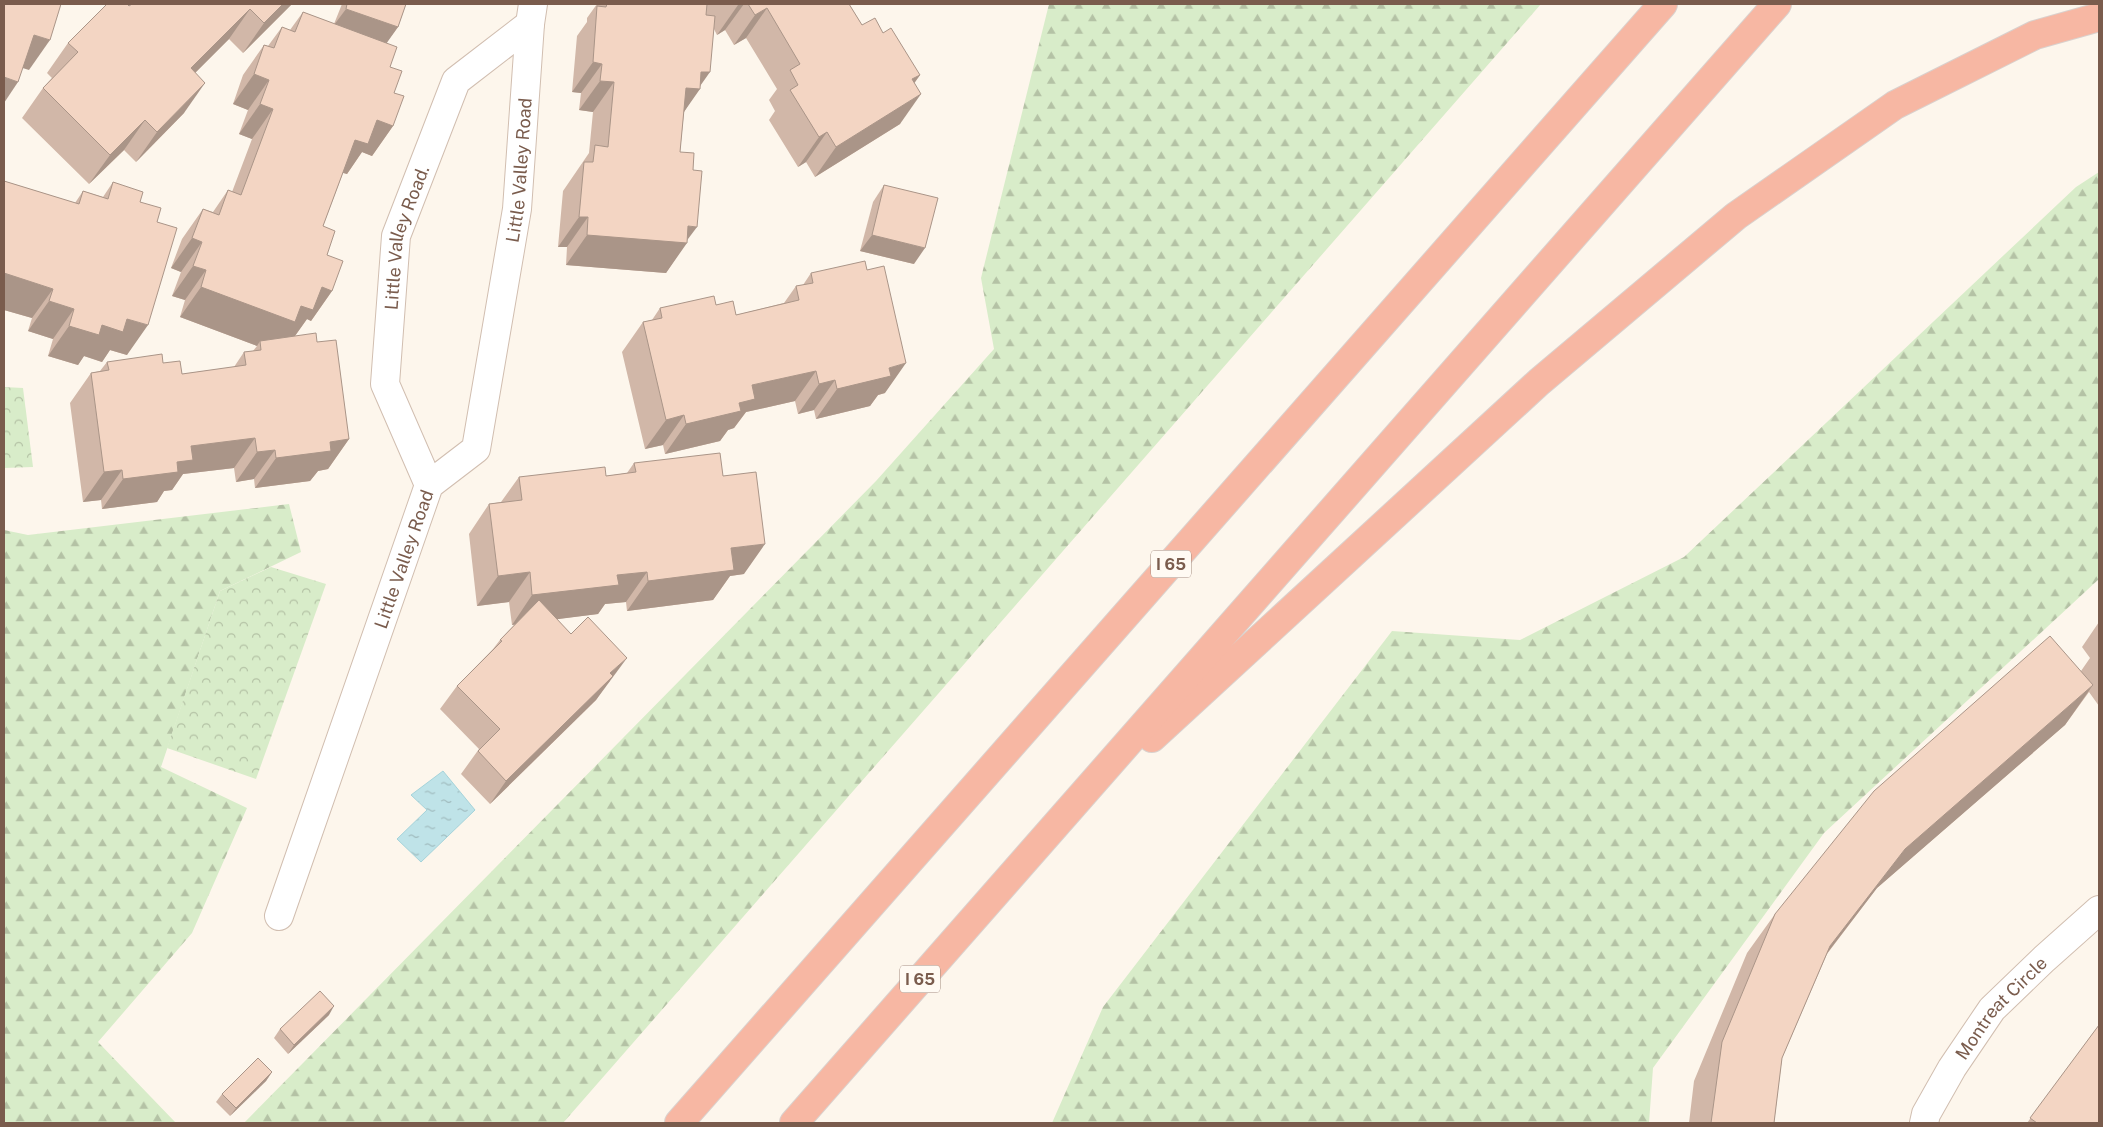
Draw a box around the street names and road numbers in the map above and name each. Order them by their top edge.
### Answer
street label: Little Valley Road [501,97,535,244]
street label: Little Valley Road. [380,162,433,311]
street label: Little Valley Road [369,487,437,631]
road number: I 65 [1151,550,1191,578]
street label: Montreat Circle [1951,952,2051,1063]
road number: I 65 [900,966,940,992]

